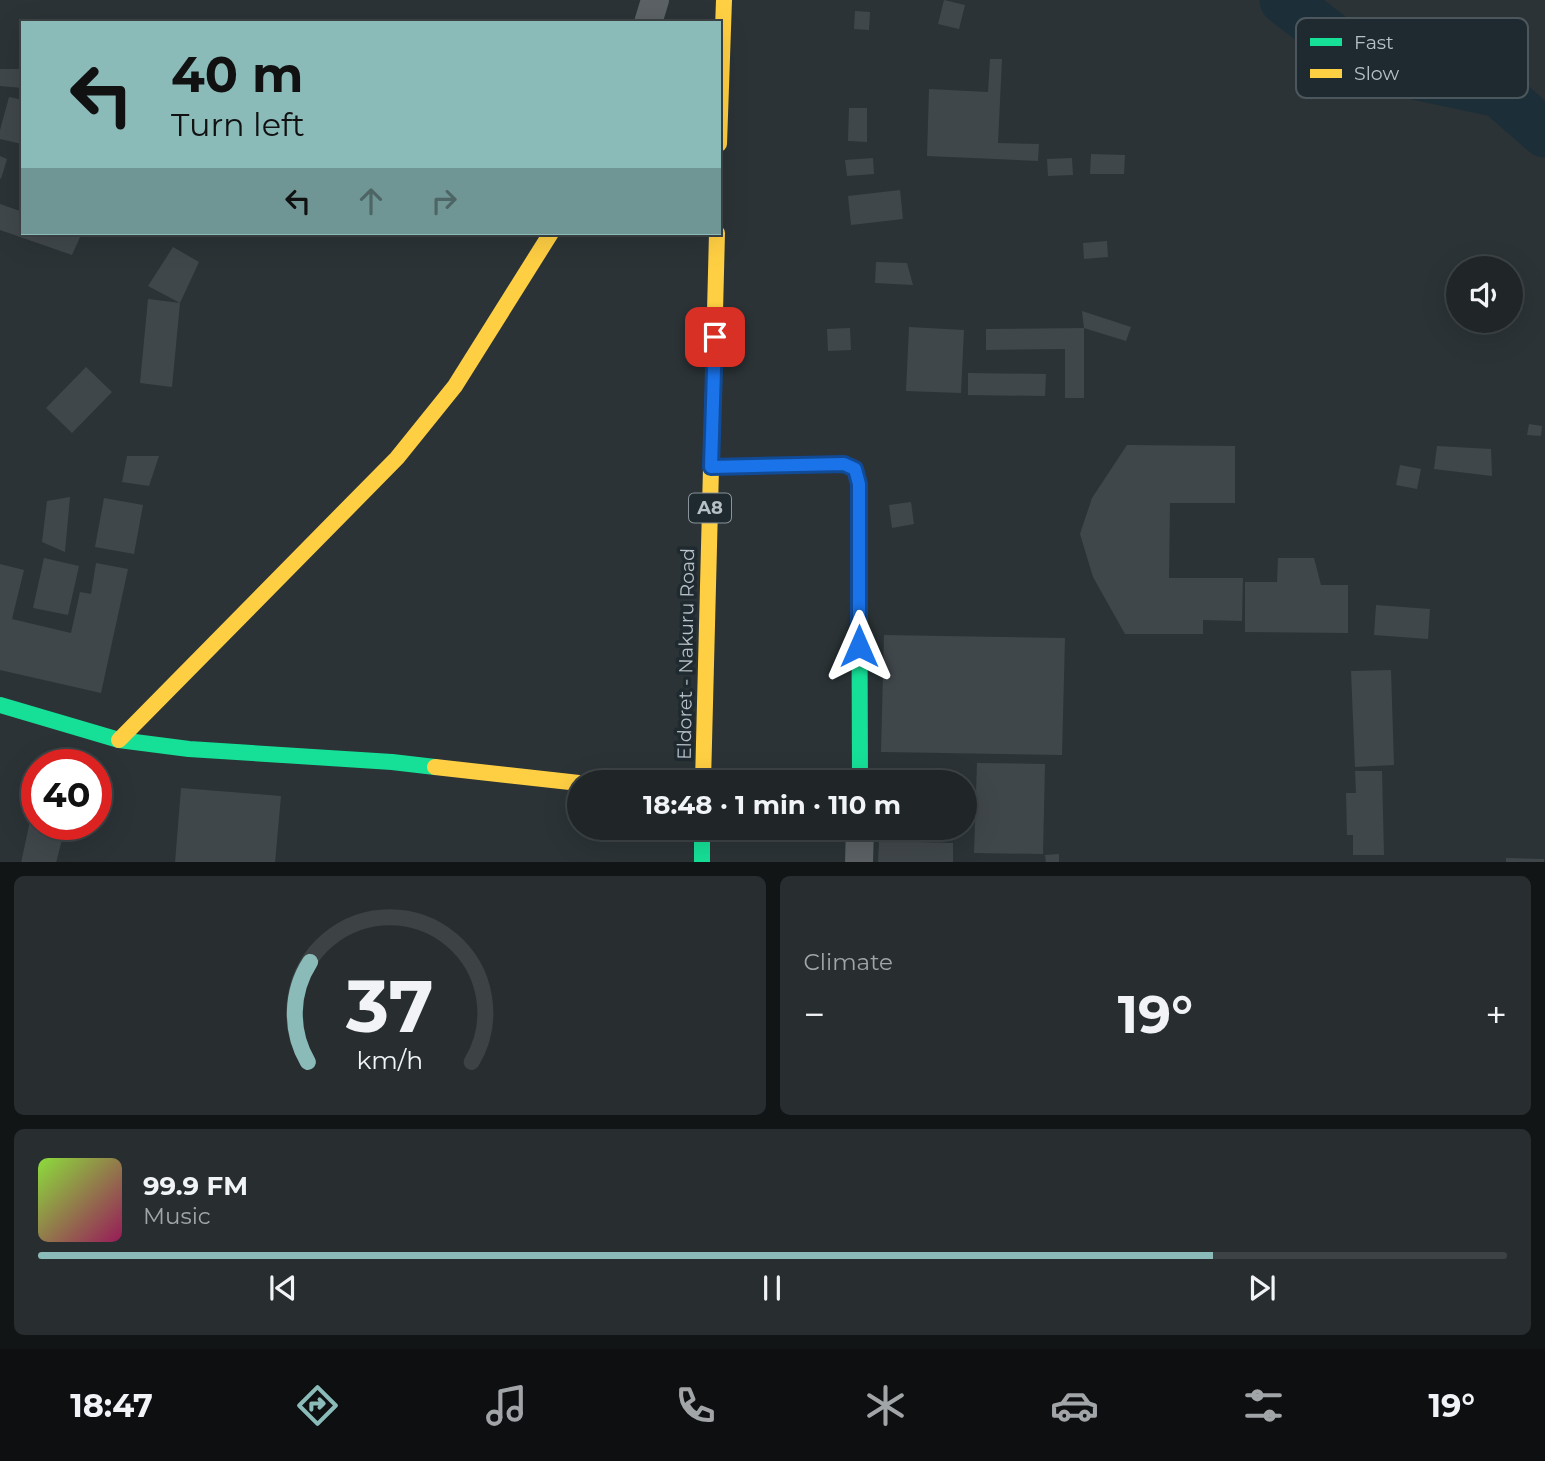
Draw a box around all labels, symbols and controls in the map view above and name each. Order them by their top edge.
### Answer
legend [1296,18,1528,98]
text: Fast [1354,31,1394,54]
text: 40 m [171,45,303,104]
icon: left [56,49,147,140]
text: Slow [1354,62,1399,85]
text: Turn left [171,105,305,144]
icon: left [279,182,317,220]
icon: ahead [352,182,390,220]
icon: right [425,182,463,220]
map controls [1446,256,1523,333]
button: sound [1446,256,1523,333]
pin [685,307,745,367]
icon: arrive [696,318,734,356]
road number: A8 [689,494,731,522]
street label: Eldoret - Nakuru Road [673,548,699,760]
position arrow [822,609,896,683]
speed limit sign: 40 [21,749,112,840]
text: 18:48 · 1 min · 110 m [643,789,901,821]
text: Climate [804,948,893,976]
text: 37 [345,962,434,1050]
text: 19° [1118,983,1193,1046]
text: − [804,991,825,1038]
text: + [1485,991,1507,1038]
text: km/h [356,1044,423,1074]
text: 99.9 FM [143,1170,248,1202]
text: Music [143,1202,211,1230]
icon: previous [264,1269,302,1307]
icon: pause [753,1269,791,1307]
icon: next [1243,1269,1281,1307]
icon: directions [293,1381,342,1430]
icon: music [482,1381,531,1430]
icon: phone [671,1381,720,1430]
icon: climate [861,1381,910,1430]
icon: car [1050,1381,1099,1430]
icon: filters [1239,1381,1288,1430]
text: 18:47 [70,1386,153,1425]
text: 19° [1428,1386,1475,1425]

